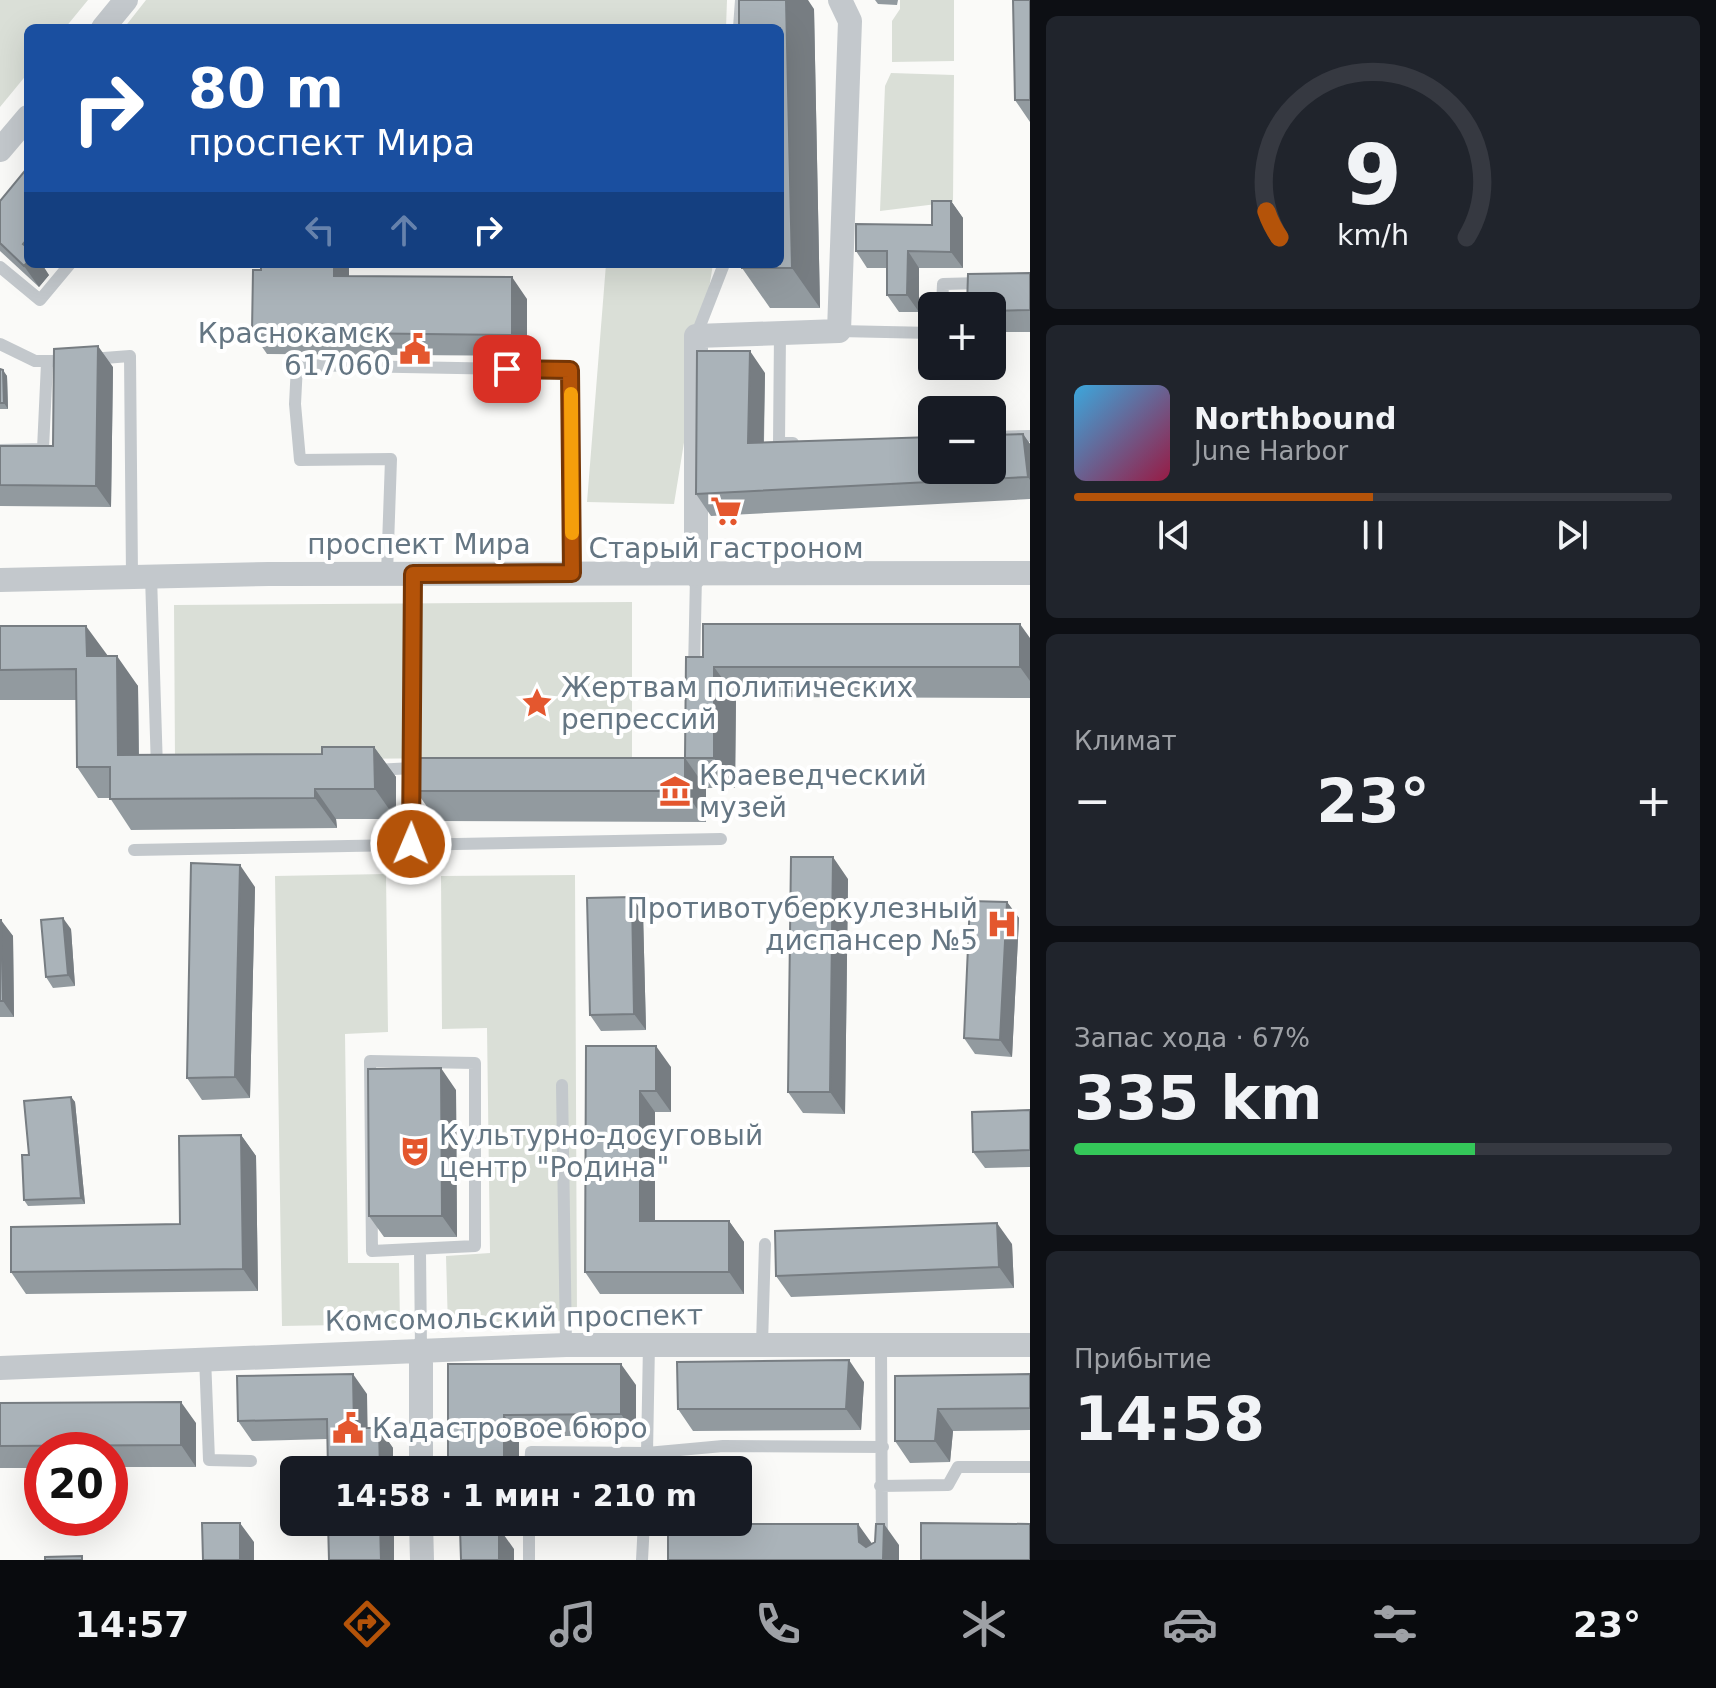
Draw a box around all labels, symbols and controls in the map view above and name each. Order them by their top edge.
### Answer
text: 80 m [188,55,344,120]
icon: right [56,56,160,160]
text: проспект Мира [188,122,475,163]
text: 9 [1344,127,1402,224]
icon: left [298,208,342,252]
icon: ahead [382,208,426,252]
icon: right [466,208,510,252]
text: km/h [1337,219,1409,253]
map controls [918,292,1006,484]
button: + [918,292,1006,380]
place label: Краснокамск 617060 [198,317,391,382]
public building icon: Краснокамск 617060 [398,332,432,366]
pin [473,335,541,403]
icon: arrive [485,347,529,391]
button: − [918,396,1006,484]
text: Northbound [1194,401,1397,436]
text: June Harbor [1194,436,1348,466]
supermarket icon: Старый гастроном [709,494,743,528]
icon: previous [1152,513,1196,557]
icon: pause [1351,513,1395,557]
icon: next [1550,513,1594,557]
street label: проспект Мира [307,528,531,561]
place label: Старый гастроном [588,532,864,565]
place label: Жертвам политических репрессий [561,671,913,736]
place icon: Жертвам политических репрессий [520,686,554,720]
text: Климат [1074,726,1177,756]
place label: Краеведческий музей [699,759,927,824]
text: 23° [1316,766,1430,836]
museum icon: Краеведческий музей [658,774,692,808]
text: − [1074,775,1111,826]
text: + [1635,775,1672,826]
position arrow [369,802,453,886]
place label: Противотуберкулезный диспансер №5 [627,892,978,957]
hospital icon: Противотуберкулезный диспансер №5 [985,907,1019,941]
text: Запас хода · 67% [1074,1023,1310,1053]
text: 335 km [1074,1063,1323,1133]
place label: Культурно-досуговый центр "Родина" [439,1119,763,1184]
theatre icon: Культурно-досуговый центр "Родина" [398,1134,432,1168]
street label: Комсомольский проспект [325,1298,703,1338]
text: Прибытие [1074,1344,1212,1374]
text: 14:58 [1074,1384,1265,1454]
public building icon: Кадастровое бюро [331,1411,365,1445]
place label: Кадастровое бюро [372,1412,648,1445]
speed limit sign: 20 [24,1432,128,1536]
text: 14:58 · 1 мин · 210 m [335,1478,697,1513]
icon: directions [339,1596,395,1652]
icon: music [545,1596,601,1652]
icon: phone [750,1596,806,1652]
icon: climate [956,1596,1012,1652]
icon: car [1162,1596,1218,1652]
icon: filters [1367,1596,1423,1652]
text: 14:57 [75,1604,189,1645]
text: 23° [1573,1604,1641,1645]

